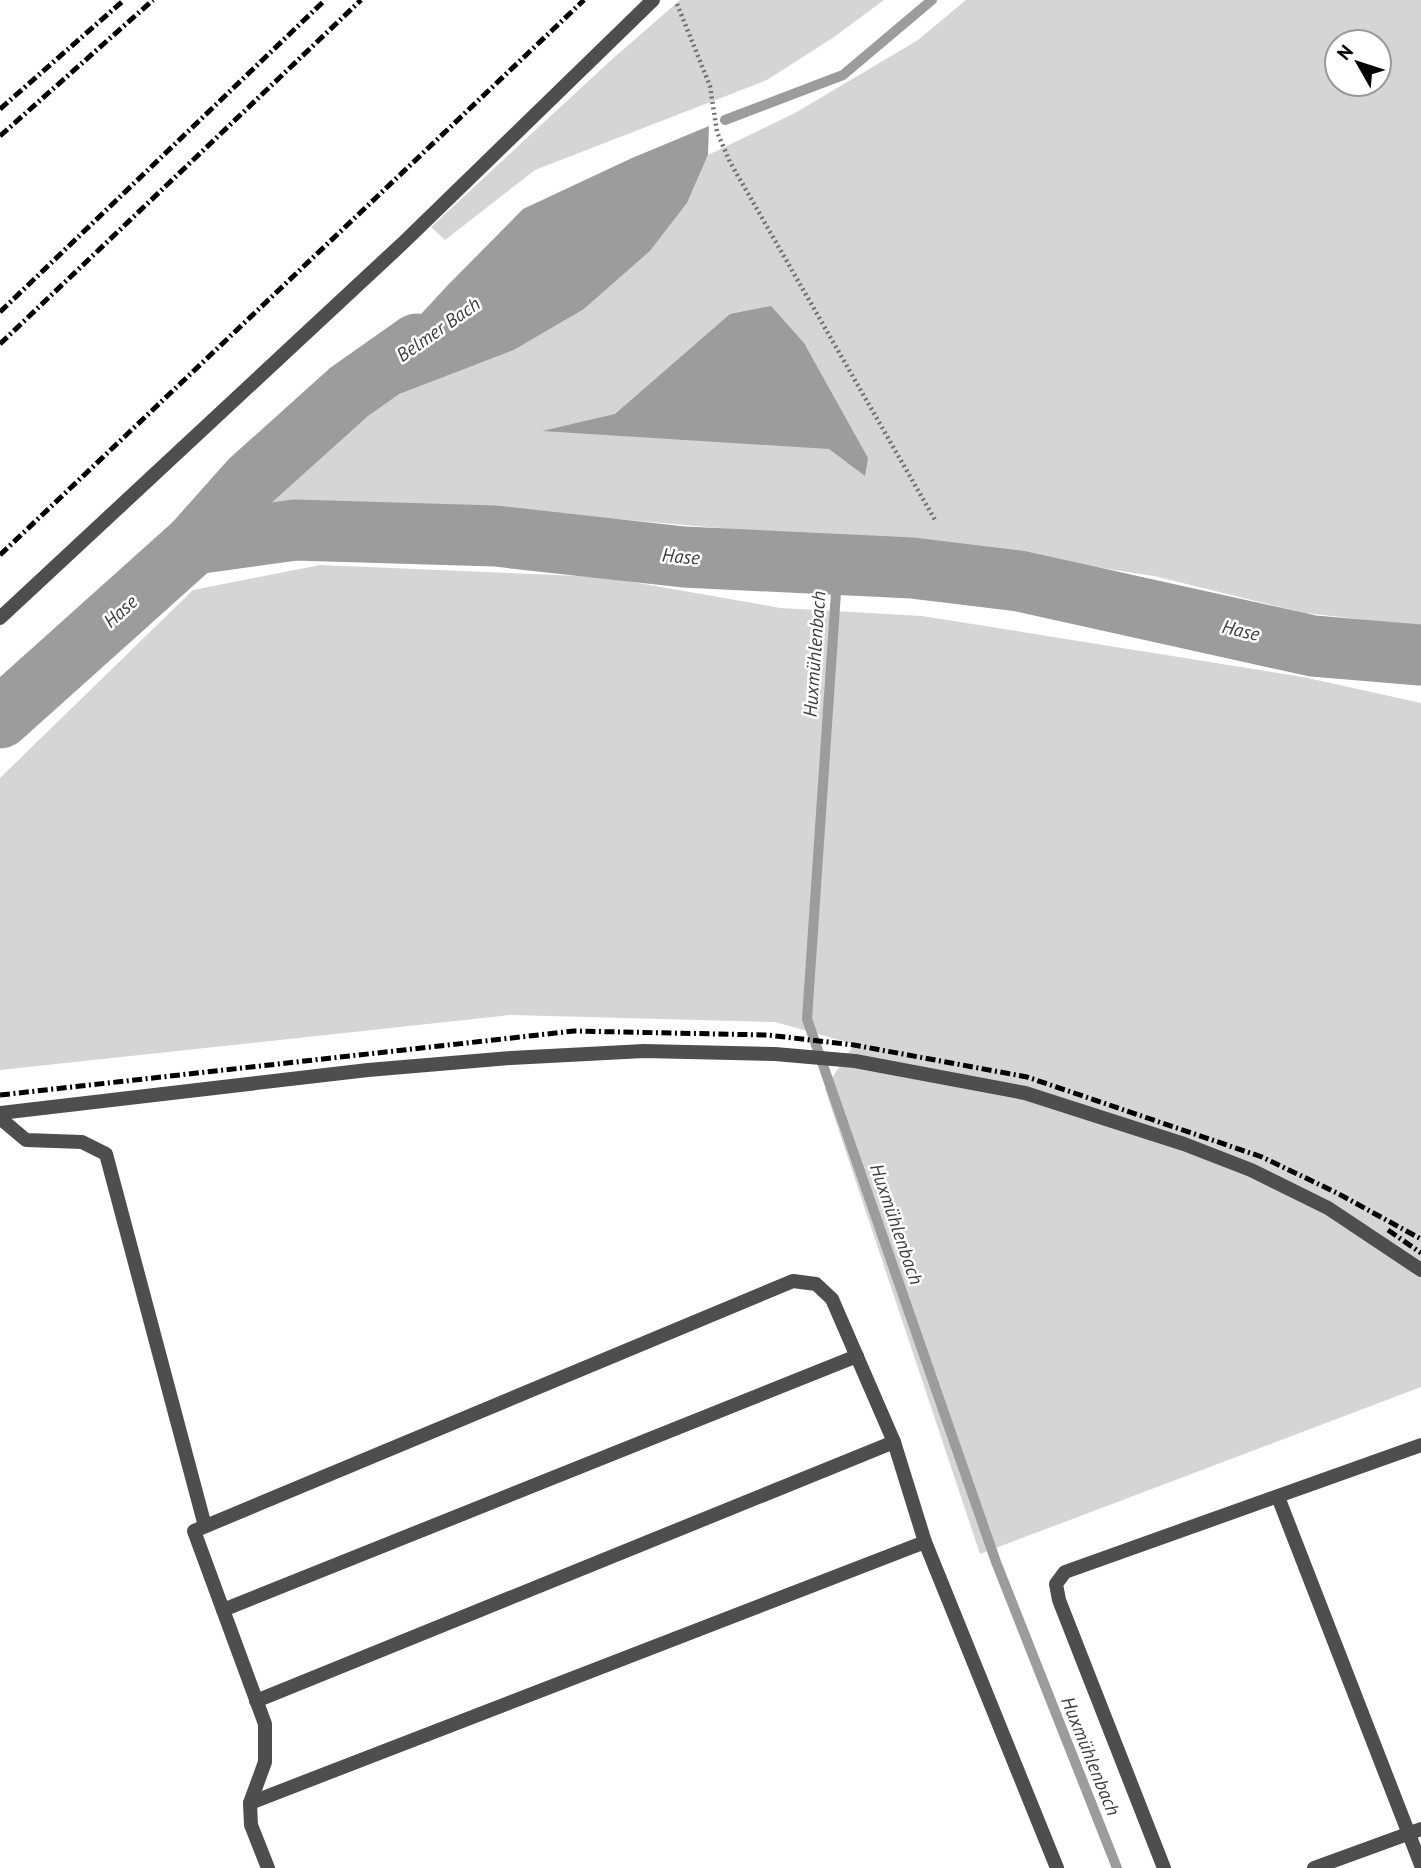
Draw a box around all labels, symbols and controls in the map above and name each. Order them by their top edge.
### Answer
north arrow [1323,28,1393,98]
text: N [1332,40,1358,65]
water label: Belmer Bach [391,291,485,367]
water label: Hase [661,542,701,570]
water label: Hase [98,589,142,633]
water label: Huxmühlenbach [798,590,830,718]
water label: Hase [1220,614,1262,646]
water label: Huxmühlenbach [865,1160,929,1288]
water label: Huxmühlenbach [1056,1693,1126,1819]

